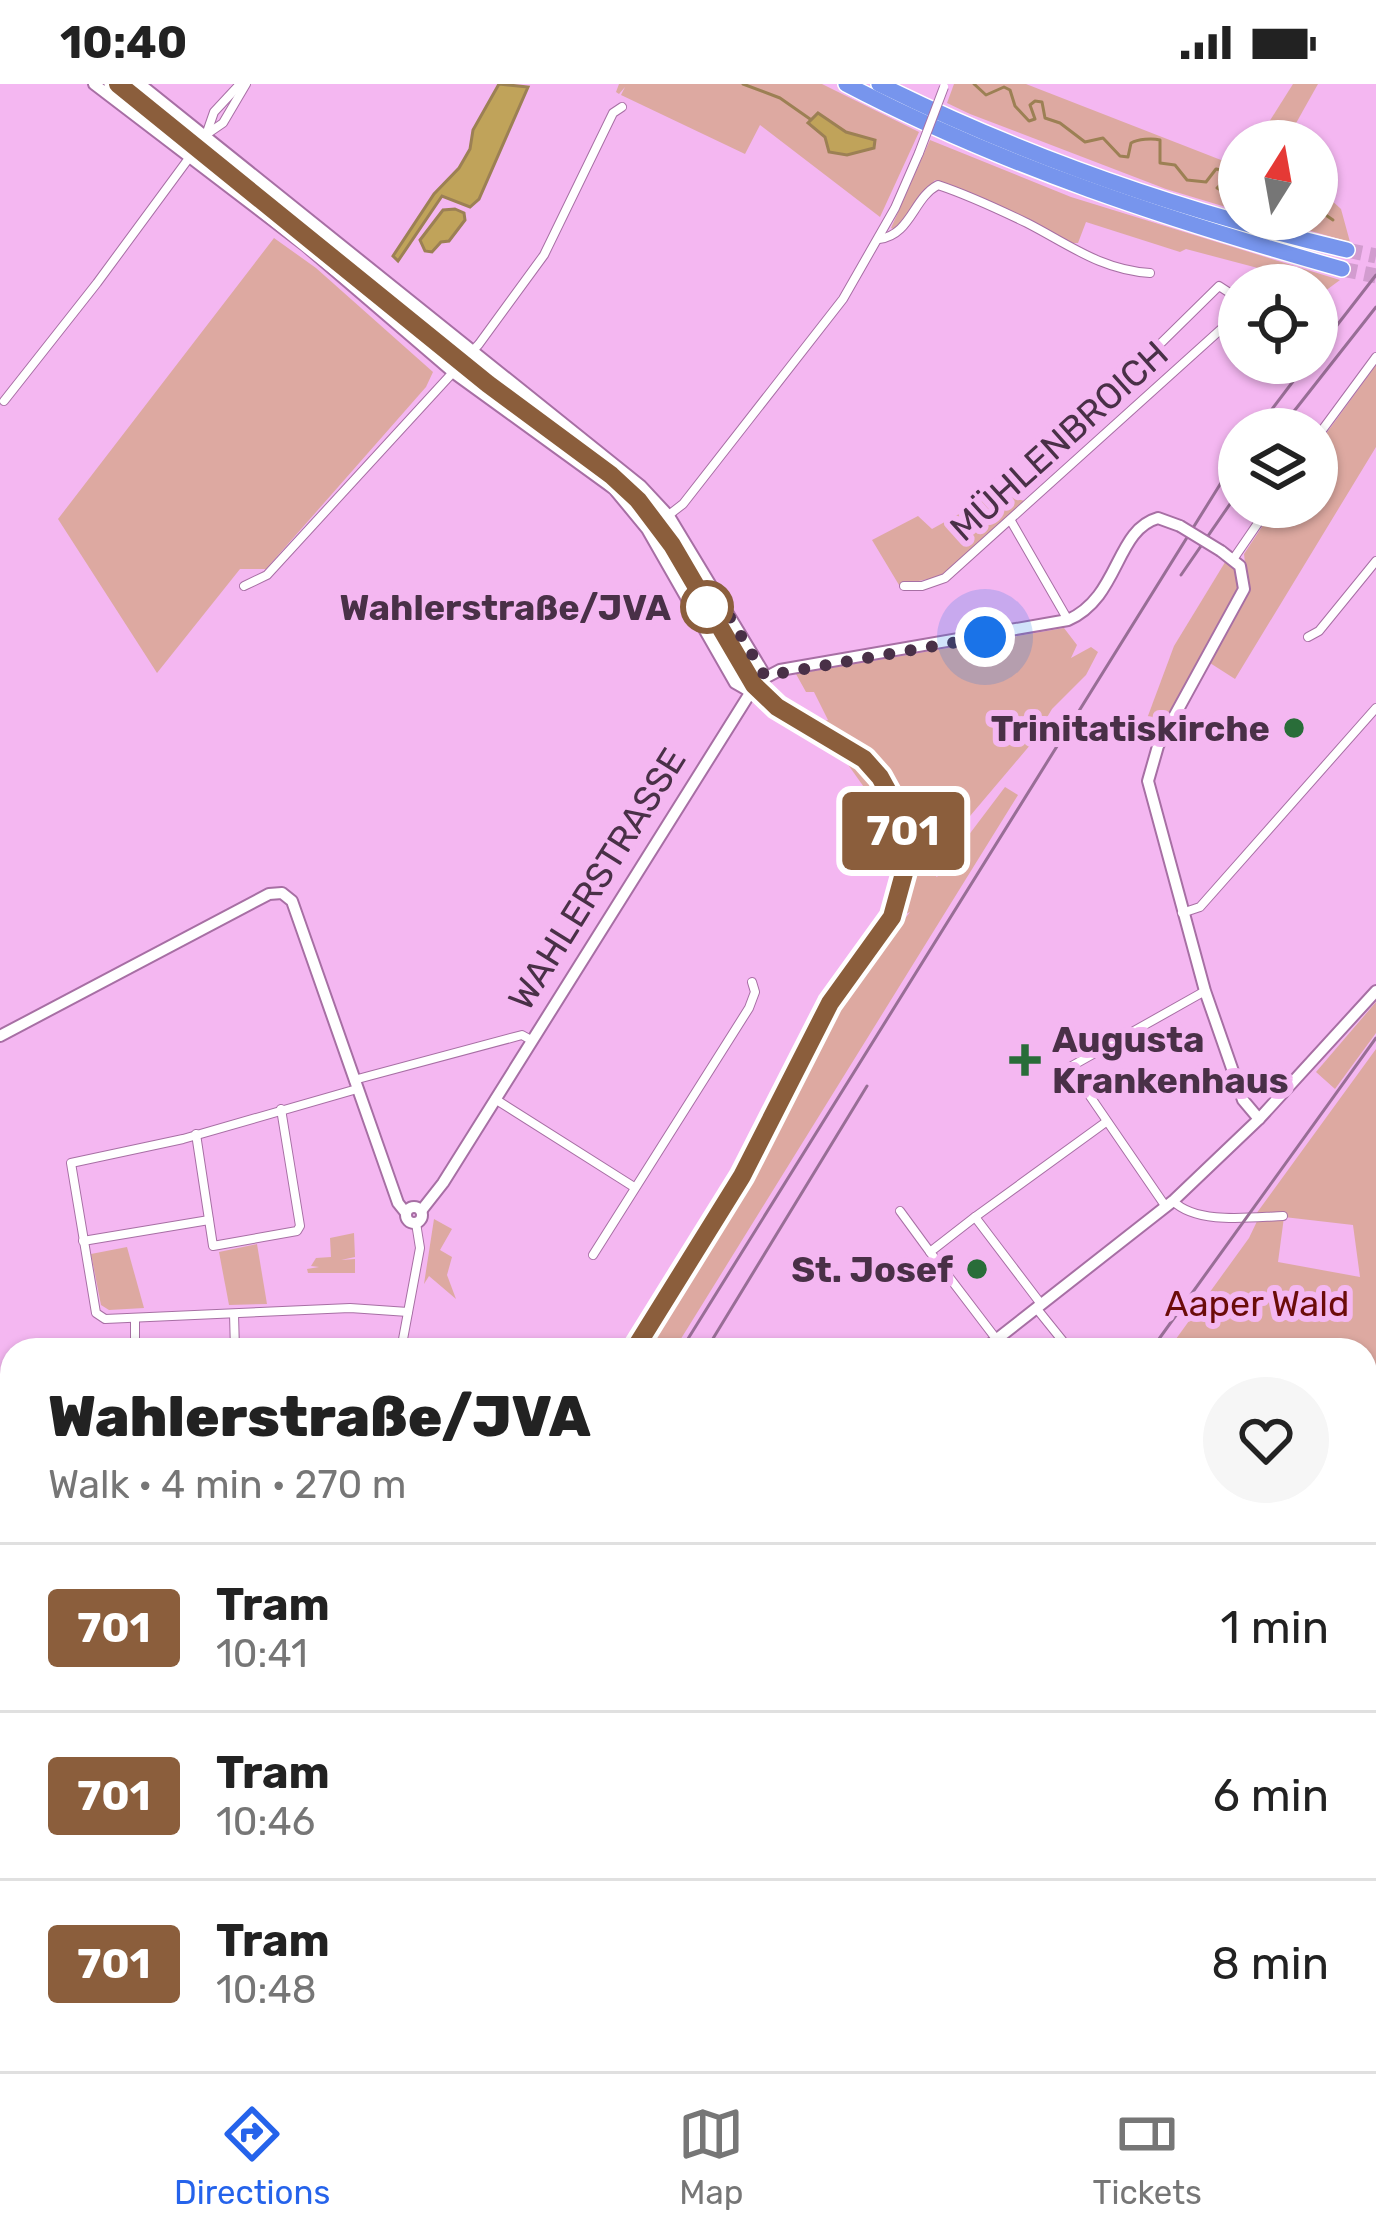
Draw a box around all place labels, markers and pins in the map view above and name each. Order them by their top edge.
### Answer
marker: Wahlerstraße/JVA [682,582,732,632]
place label: Wahlerstraße/JVA [340,586,671,629]
place label: Trinitatiskirche [991,707,1270,750]
marker: Trinitatiskirche [1281,715,1307,741]
place label: Augusta Krankenhaus [1052,1018,1289,1102]
marker: Augusta Krankenhaus [1009,1044,1041,1076]
place label: St. Josef [791,1248,953,1291]
marker: St. Josef [964,1256,990,1282]

